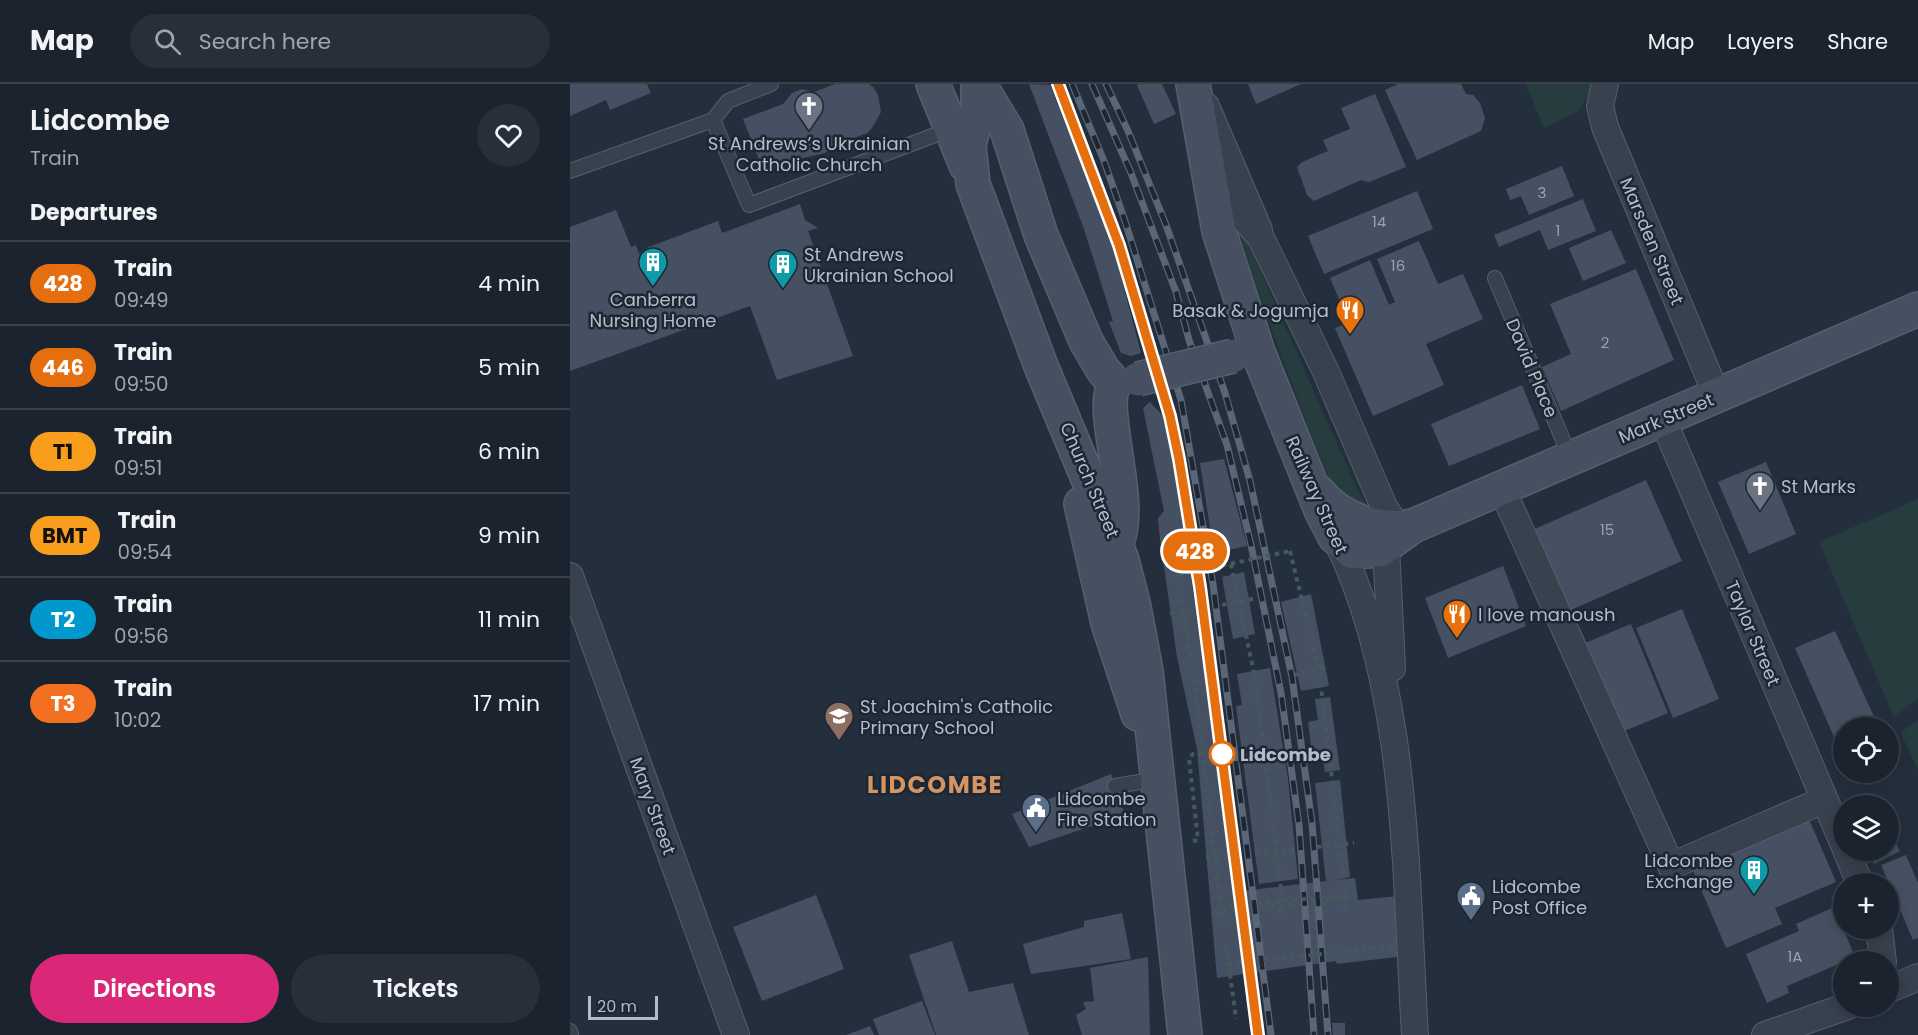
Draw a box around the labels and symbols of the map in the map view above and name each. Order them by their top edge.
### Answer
church icon: St Andrews’s Ukrainian Catholic Church [793,90,825,132]
place label: St Andrews’s Ukrainian Catholic Church [708,131,910,177]
street label: Marsden Street [1614,173,1690,309]
house number: 3 [1538,182,1546,203]
house number: 14 [1372,211,1386,232]
house number: 1 [1556,220,1560,241]
place label: St Andrews Ukrainian School [804,242,954,288]
building icon: Canberra Nursing Home [637,246,669,288]
building icon: St Andrews Ukrainian School [767,248,799,290]
house number: 16 [1391,255,1405,276]
place label: Canberra Nursing Home [590,287,716,333]
restaurant icon: Basak & Jogumja [1334,294,1366,336]
place label: Basak & Jogumja [1172,298,1329,323]
street label: David Place [1500,315,1564,421]
house number: 2 [1601,332,1609,353]
street label: Mark Street [1615,387,1717,449]
street label: Church Street [1054,418,1126,542]
street label: Railway Street [1280,432,1354,558]
church icon: St Marks [1744,470,1776,512]
place label: St Marks [1781,474,1856,499]
house number: 15 [1600,519,1614,540]
line badge: 428 [1160,532,1230,570]
street label: Taylor Street [1720,576,1786,690]
restaurant icon: I love manoush [1441,598,1473,640]
place label: I love manoush [1478,602,1615,627]
place label: St Joachim's Catholic Primary School [860,694,1053,740]
school or university icon: St Joachim's Catholic Primary School [823,700,855,742]
marker: Lidcombe [1209,741,1235,767]
place label: Lidcombe [1240,742,1331,767]
street label: Mary Street [624,754,682,858]
district label: LIDCOMBE [867,768,1003,801]
place label: Lidcombe Fire Station [1057,786,1157,832]
public building icon: Lidcombe Fire Station [1020,792,1052,834]
place label: Lidcombe Exchange [1644,848,1733,894]
building icon: Lidcombe Exchange [1738,854,1770,896]
place label: Lidcombe Post Office [1492,874,1587,920]
public building icon: Lidcombe Post Office [1455,880,1487,922]
house number: 1A [1788,946,1802,967]
scale bar [588,993,658,1020]

